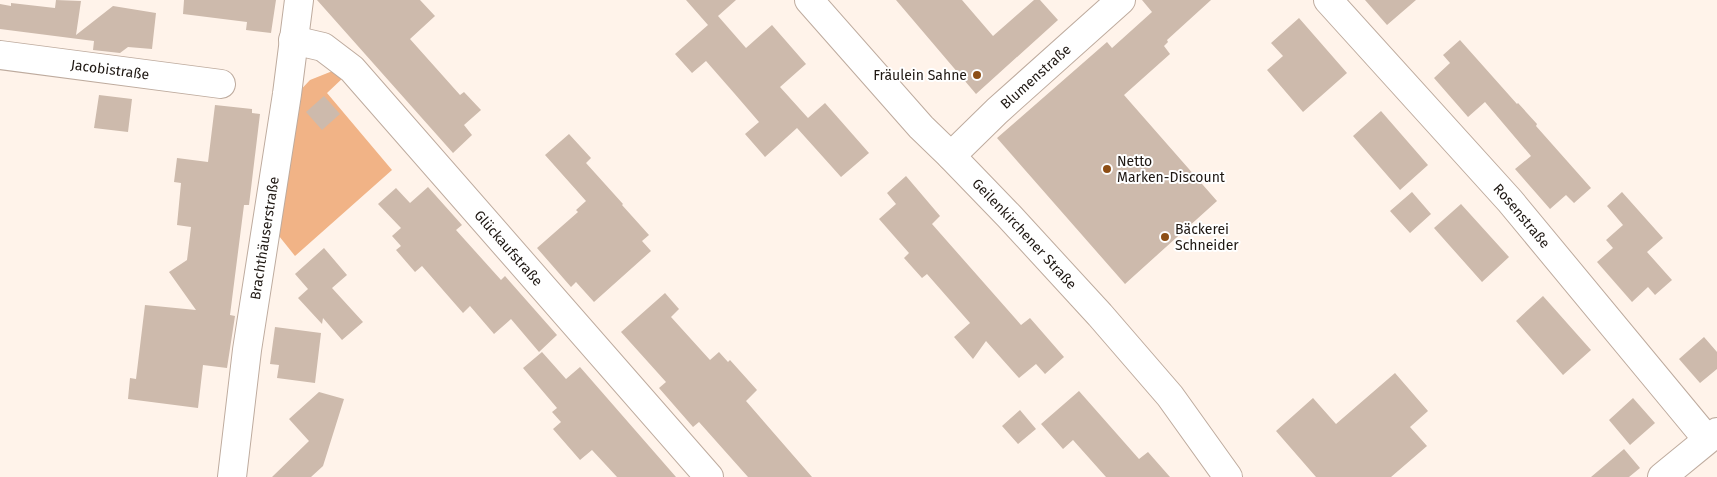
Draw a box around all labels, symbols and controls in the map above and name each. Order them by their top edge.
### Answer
street label: Blumenstraße [997,41,1075,113]
street label: Jacobistraße [70,56,150,83]
place label: Fräulein Sahne [873,67,967,84]
marker: Fräulein Sahne [971,69,983,81]
place label: Netto Marken-Discount [1117,153,1226,186]
marker: Netto Marken-Discount [1101,163,1113,175]
street label: Brachthäuserstraße [247,175,283,301]
street label: Geilenkirchener Straße [968,175,1080,293]
street label: Rosenstraße [1489,180,1553,252]
street label: Glückaufstraße [470,207,546,290]
place label: Bäckerei Schneider [1175,221,1239,254]
marker: Bäckerei Schneider [1159,231,1171,243]

